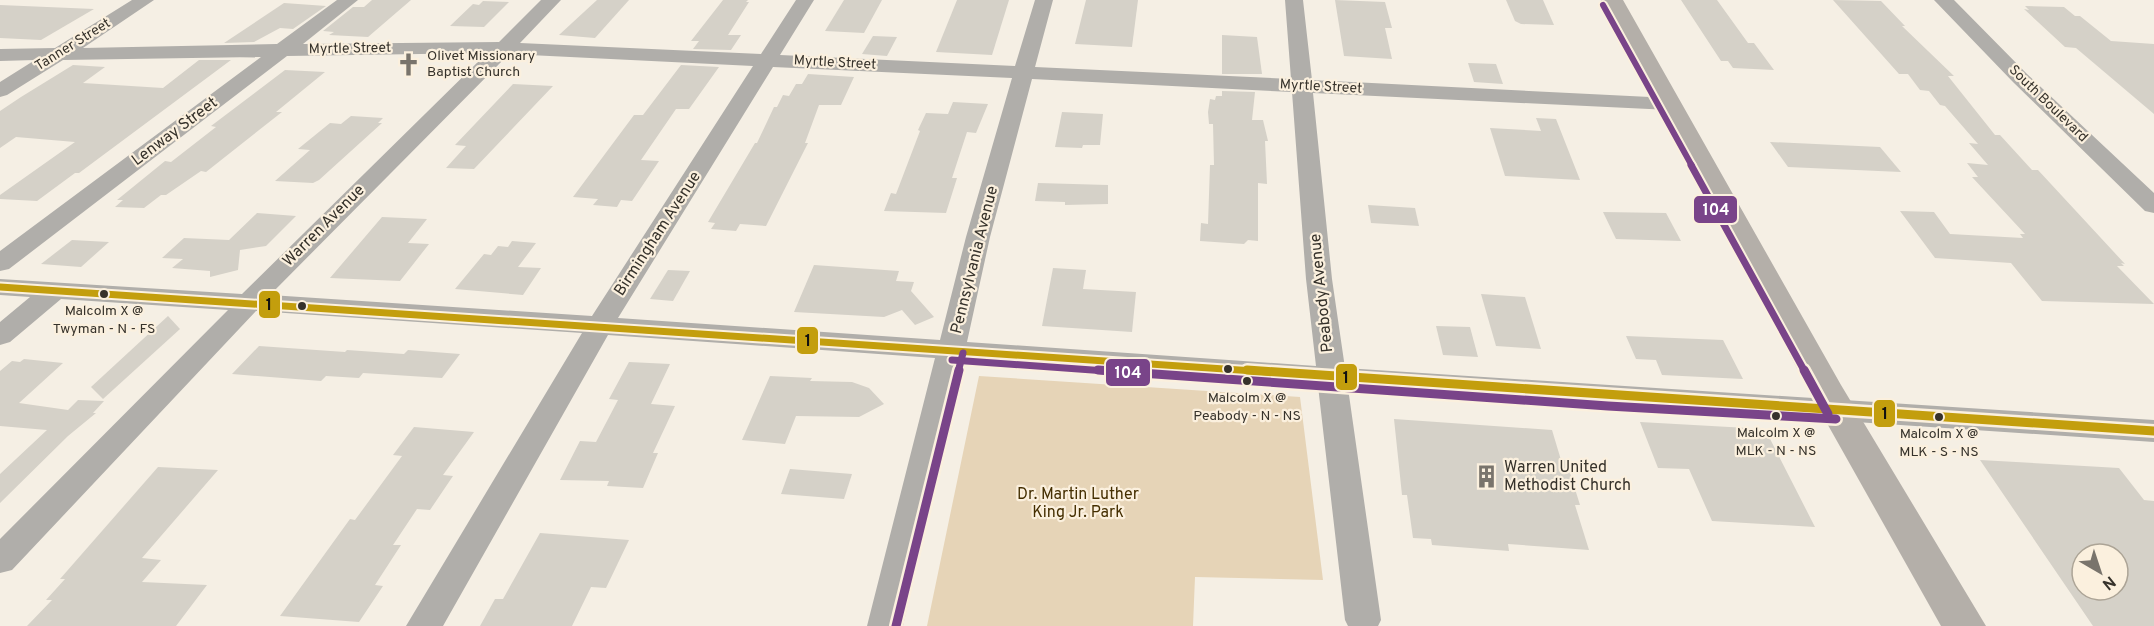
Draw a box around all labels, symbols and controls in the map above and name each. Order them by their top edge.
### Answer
street label: Tanner Street [32,15,114,75]
street label: Myrtle Street [309,40,391,58]
place label: Olivet Missionary Baptist Church [427,48,535,81]
church icon: Olivet Missionary Baptist Church [396,51,422,77]
street label: Myrtle Street [793,52,877,74]
street label: South Boulevard [2005,62,2091,146]
street label: Myrtle Street [1279,76,1363,98]
street label: Lenway Street [128,93,222,171]
street label: Birmingham Avenue [610,168,706,300]
street label: Warren Avenue [279,181,369,271]
street label: Pennsylvania Avenue [947,184,1003,336]
line badge: 104 [1693,195,1738,224]
text: 104 [1702,201,1730,221]
street label: Peabody Avenue [1306,232,1338,354]
marker: Malcolm X @ Twyman - N - FS [98,288,110,300]
line badge: 1 [258,290,281,319]
text: 1 [266,296,272,316]
unlabelled marker [296,300,308,312]
place label: Malcolm X @ Twyman - N - FS [53,303,155,338]
line badge: 1 [796,326,819,355]
text: 1 [805,332,811,352]
line badge: 104 [1105,358,1151,387]
unlabelled marker [1222,363,1234,375]
line badge: 1 [1335,363,1358,391]
text: 104 [1114,364,1142,384]
text: 1 [1343,369,1349,389]
marker: Malcolm X @ Peabody - N - NS [1241,375,1253,387]
place label: Malcolm X @ Peabody - N - NS [1193,390,1301,425]
line badge: 1 [1873,399,1896,428]
text: 1 [1882,405,1888,425]
marker: Malcolm X @ MLK - N - NS [1770,410,1782,422]
marker: Malcolm X @ MLK - S - NS [1933,411,1945,423]
place label: Malcolm X @ MLK - N - NS [1736,425,1816,460]
place label: Malcolm X @ MLK - S - NS [1899,426,1979,461]
place label: Warren United Methodist Church [1504,458,1631,496]
building icon: Warren United Methodist Church [1473,464,1499,490]
park label: Dr. Martin Luther King Jr. Park [1017,485,1139,523]
north arrow [2070,542,2130,602]
text: N [2097,571,2119,593]

